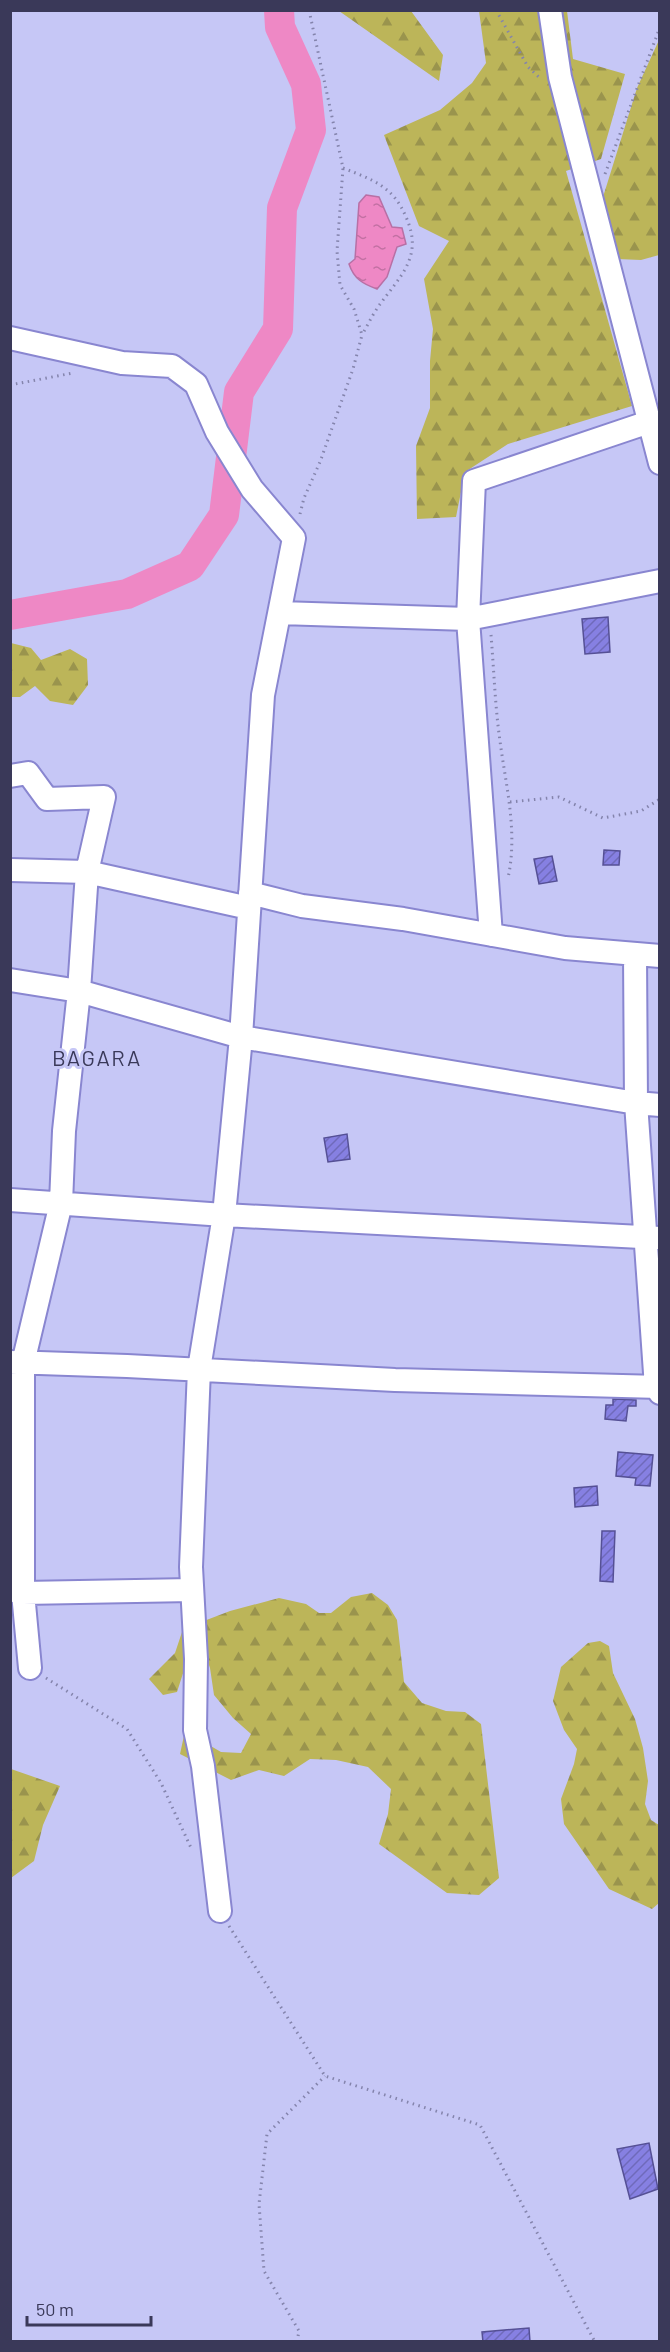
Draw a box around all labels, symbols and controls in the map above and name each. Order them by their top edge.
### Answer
district label: BAGARA [52,1044,142,1070]
scale bar [27,2289,152,2327]
text: 50 m [36,2298,74,2320]

